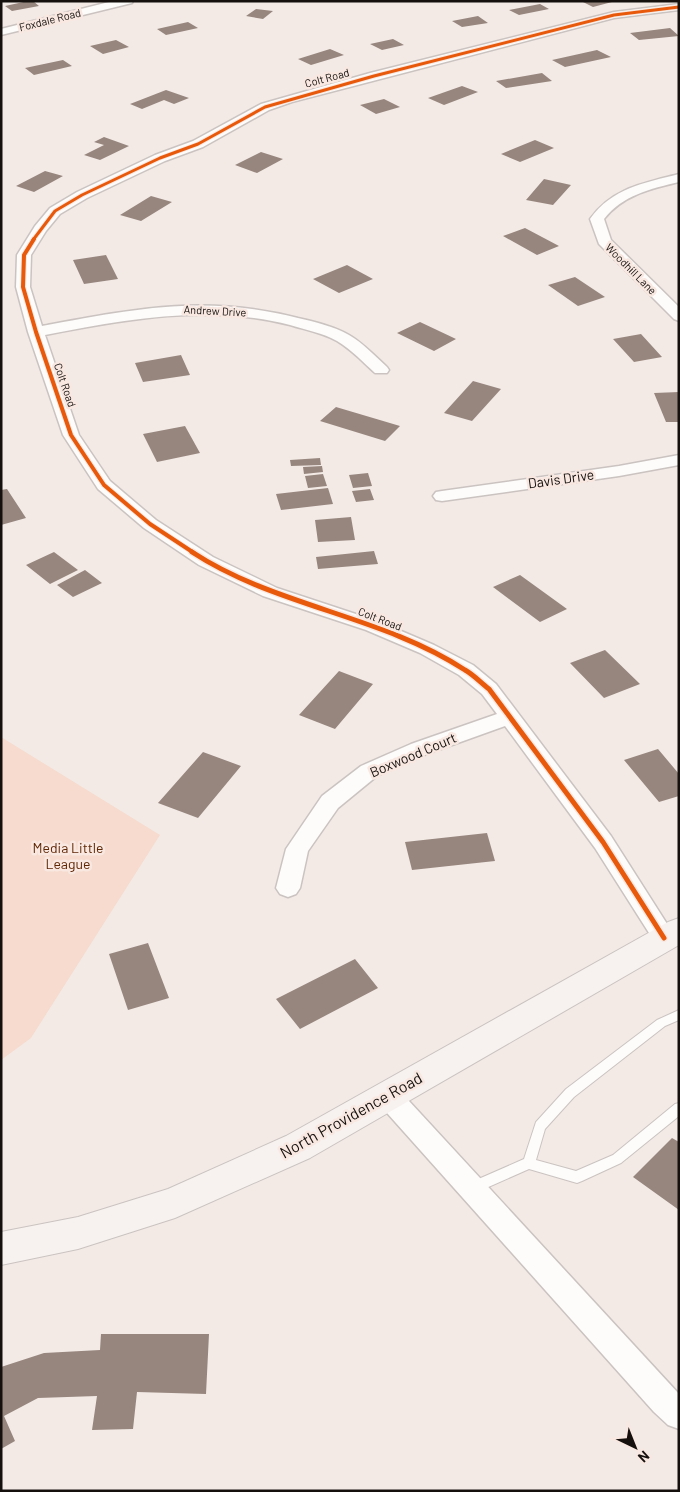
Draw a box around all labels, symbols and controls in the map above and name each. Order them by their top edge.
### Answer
street label: Foxdale Road [18,6,82,33]
street label: Colt Road [303,65,351,90]
street label: Woodhill Lane [603,240,660,297]
street label: Andrew Drive [183,302,247,319]
street label: Colt Road [52,361,79,409]
street label: Davis Drive [527,465,595,492]
street label: Colt Road [357,604,404,633]
street label: Boxwood Court [367,729,459,780]
park label: Media Little League [32,839,104,872]
street label: North Providence Road [276,1068,425,1162]
north arrow [610,1422,660,1472]
text: N [635,1447,653,1466]

